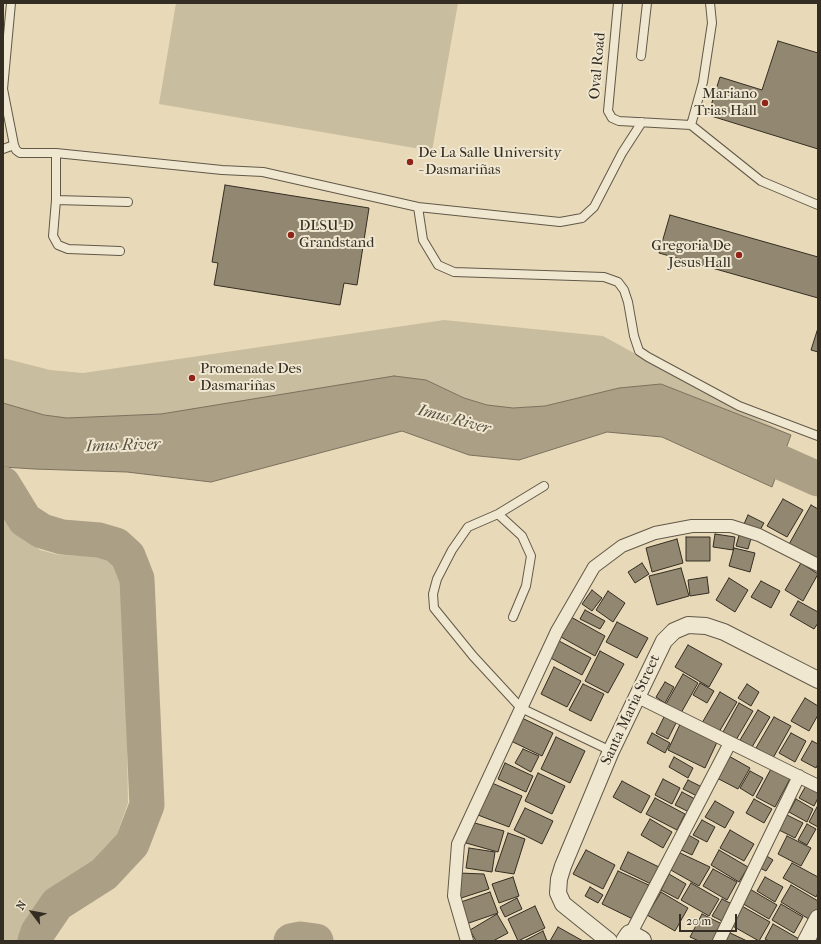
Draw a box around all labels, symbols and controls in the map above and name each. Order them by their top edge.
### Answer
street label: Oval Road [586,32,610,100]
place label: Mariano Trias Hall [694,85,757,120]
marker: Mariano Trias Hall [760,98,770,108]
place label: De La Salle University - Dasmariñas [418,144,562,179]
marker: De La Salle University - Dasmariñas [405,157,415,167]
place label: DLSU-D Grandstand [299,217,374,252]
marker: DLSU-D Grandstand [286,230,296,240]
place label: Gregoria De Jesus Hall [651,237,731,272]
marker: Gregoria De Jesus Hall [734,250,744,260]
place label: Promenade Des Dasmariñas [200,360,302,395]
marker: Promenade Des Dasmariñas [187,373,197,383]
water label: Imus River [416,401,492,439]
water label: Imus River [85,435,161,457]
street label: Santa Maria Street [597,652,665,768]
north arrow [12,892,52,932]
text: N [14,898,29,912]
scale bar [681,906,739,932]
text: 20 m [686,914,711,928]

